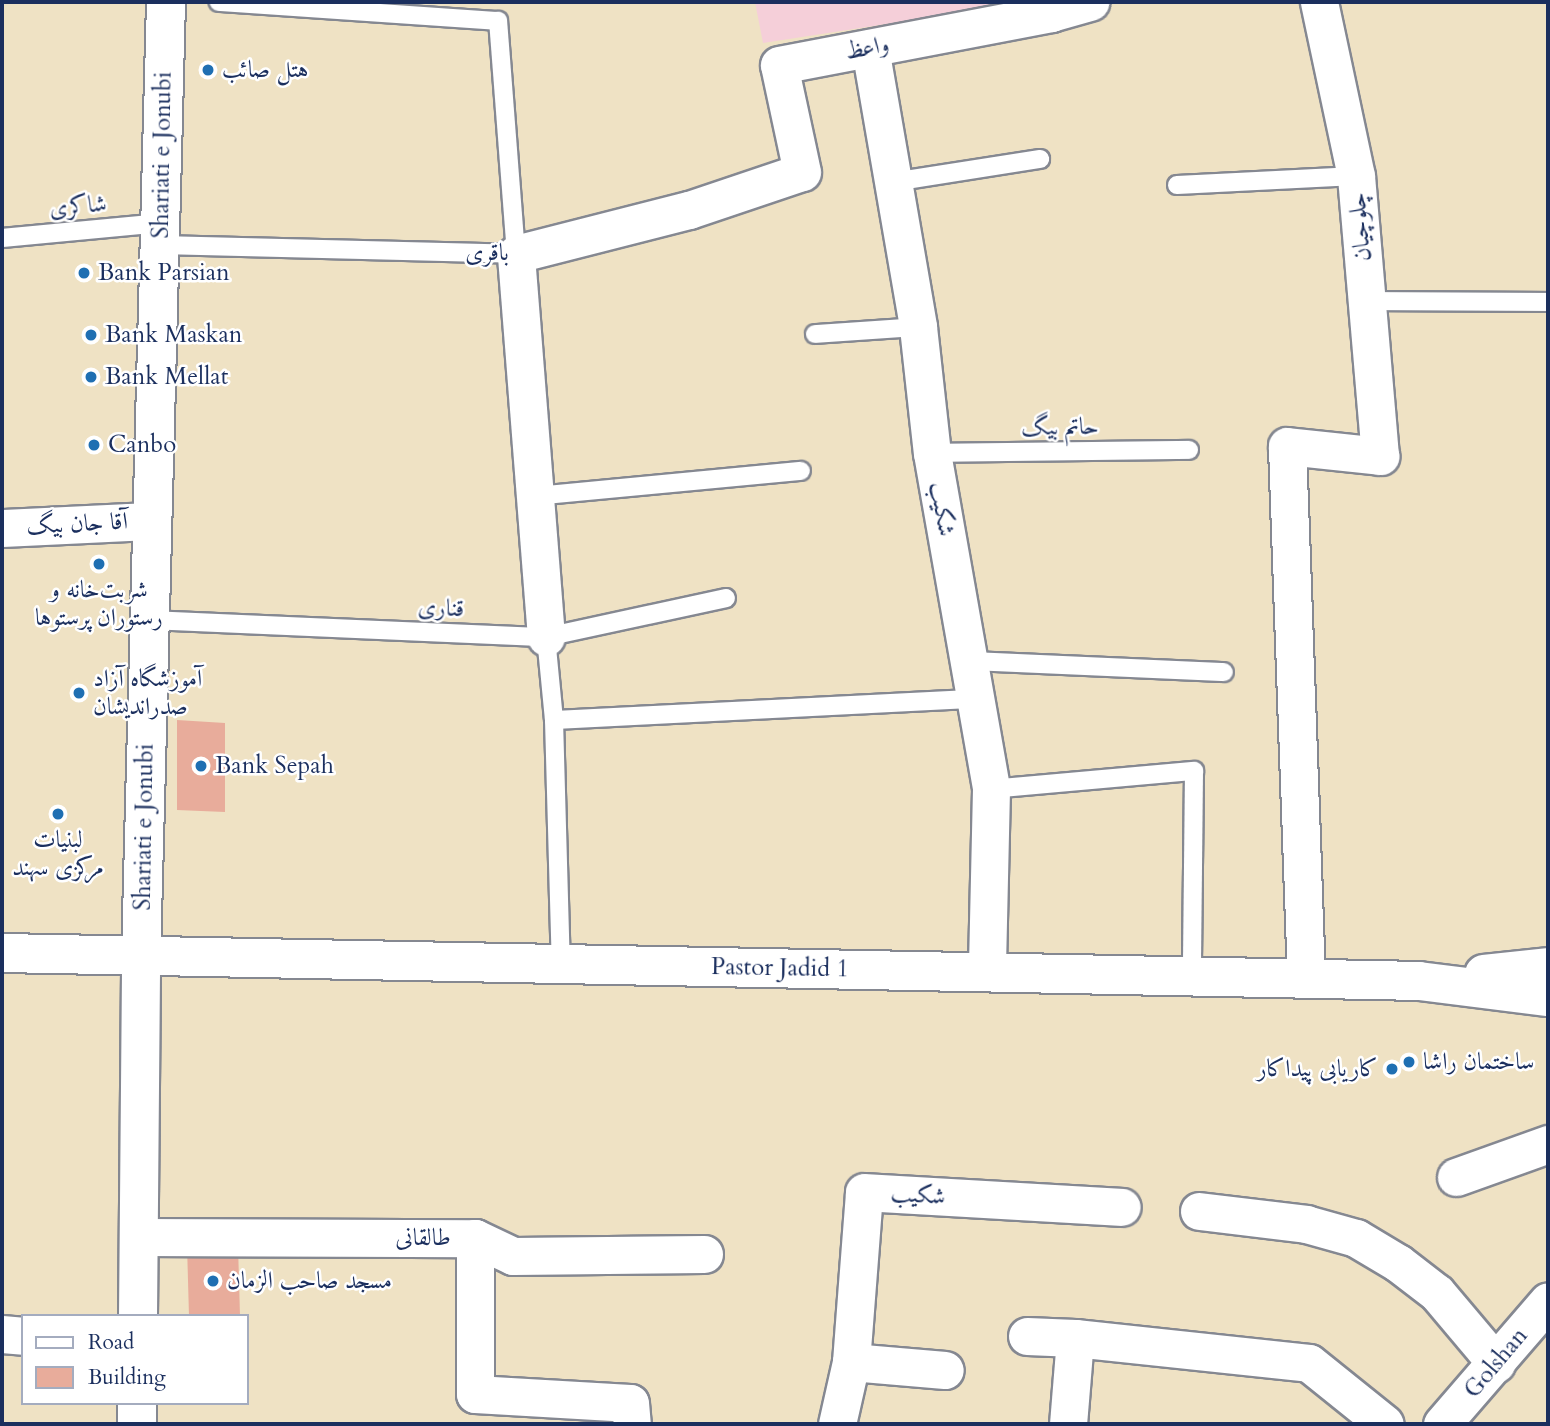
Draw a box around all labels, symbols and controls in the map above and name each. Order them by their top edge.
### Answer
street label: واعظ [843,30,891,66]
place label: هتل صائب [222,56,309,84]
marker: هتل صائب [200,62,216,78]
street label: Shariati e Jonubi [146,71,178,239]
street label: شاکری [48,189,108,223]
street label: چلوچیان [1343,191,1377,263]
street label: باقری [465,239,509,267]
place label: Bank Parsian [98,259,230,287]
marker: Bank Parsian [76,265,92,281]
place label: Bank Maskan [105,321,242,349]
marker: Bank Maskan [83,327,99,343]
place label: Bank Mellat [105,363,228,391]
marker: Bank Mellat [83,369,99,385]
street label: حاتم بیگ [1021,412,1099,442]
place label: Canbo [108,431,176,459]
marker: Canbo [86,437,102,453]
street label: شکیب [923,480,961,538]
street label: آقا جان بیگ [26,507,128,541]
marker: شربت‌خانه و رستوران پرستوها [91,556,107,572]
place label: شربت‌خانه و رستوران پرستوها [35,576,163,632]
street label: قناری [417,592,465,624]
place label: آموزشگاه آزاد صدراندیشان [93,665,202,721]
marker: آموزشگاه آزاد صدراندیشان [71,685,87,701]
street label: Shariati e Jonubi [128,743,160,911]
place label: Bank Sepah [215,752,334,780]
marker: Bank Sepah [193,758,209,774]
marker: لبنیات مرکزی سهند [50,806,66,822]
place label: لبنیات مرکزی سهند [12,826,104,882]
street label: Pastor Jadid 1 [711,952,849,984]
place label: ساختمان راشا [1423,1048,1534,1076]
marker: ساختمان راشا [1401,1054,1417,1070]
place label: کاریابی پیداکار [1257,1055,1378,1083]
marker: کاریابی پیداکار [1384,1061,1400,1077]
street label: شکیب [890,1179,946,1211]
street label: طالقانی [395,1224,451,1252]
place label: مسجد صاحب الزمان [227,1267,392,1295]
marker: مسجد صاحب الزمان [205,1273,221,1289]
legend [21,1314,248,1405]
street label: Golshan [1458,1322,1534,1404]
text: Road [88,1328,134,1357]
text: Building [88,1363,166,1392]

